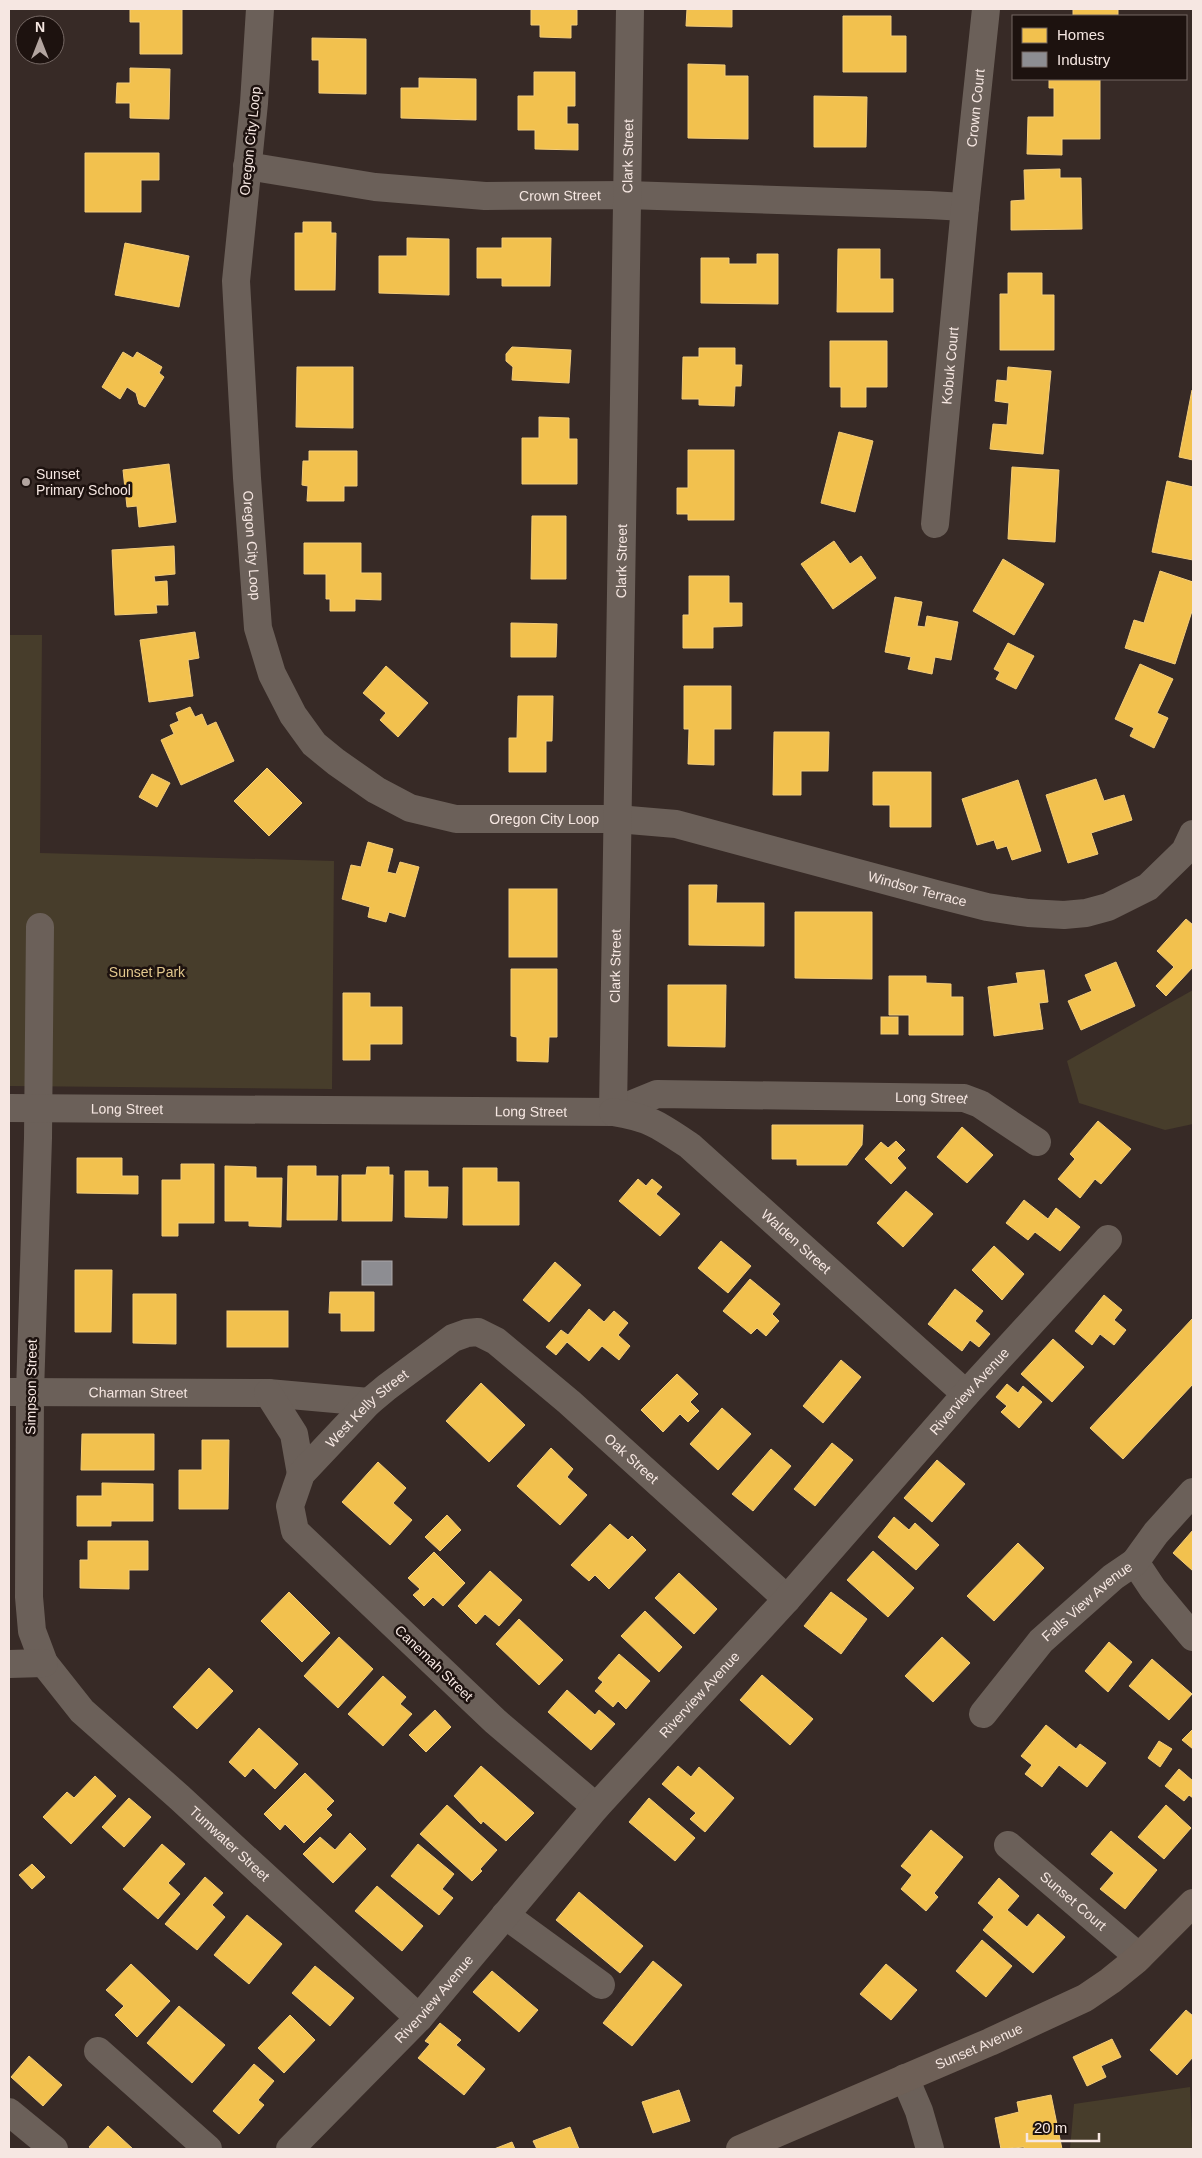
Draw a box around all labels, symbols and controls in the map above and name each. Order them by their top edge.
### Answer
north arrow [15,15,65,65]
legend [1012,15,1187,80]
text: N [35,19,45,35]
text: Homes [1057,26,1105,43]
text: Industry [1057,51,1111,68]
street label: Crown Court [963,68,988,148]
street label: Oregon City Loop [236,85,264,196]
street label: Clark Street [619,119,636,193]
street label: Crown Street [519,187,601,204]
street label: Kobuk Court [938,326,962,405]
place label: Sunset Primary School [36,466,131,498]
marker: Sunset Primary School [20,476,32,488]
street label: Oregon City Loop [240,490,264,601]
street label: Clark Street [613,524,630,598]
street label: Oregon City Loop [489,811,599,827]
street label: Windsor Terrace [866,868,969,910]
street label: Clark Street [607,929,624,1003]
park label: Sunset Park [109,964,186,980]
street label: Long Street [895,1089,970,1107]
street label: Long Street [91,1101,163,1117]
street label: Long Street [495,1103,567,1120]
street label: Walden Street [758,1206,834,1277]
street label: Simpson Street [22,1339,40,1435]
street label: Riverview Avenue [926,1344,1012,1438]
street label: West Kelly Street [322,1366,411,1451]
street label: Charman Street [88,1384,188,1401]
street label: Oak Street [601,1430,662,1487]
street label: Falls View Avenue [1038,1558,1135,1644]
street label: Canemah Street [392,1622,476,1704]
street label: Riverview Avenue [656,1648,743,1741]
street label: Tumwater Street [186,1803,273,1884]
street label: Sunset Court [1037,1868,1110,1934]
street label: Riverview Avenue [391,1952,477,2046]
street label: Sunset Avenue [933,2020,1025,2073]
scale bar [1027,2110,1100,2142]
text: 20 m [1034,2119,1067,2136]

